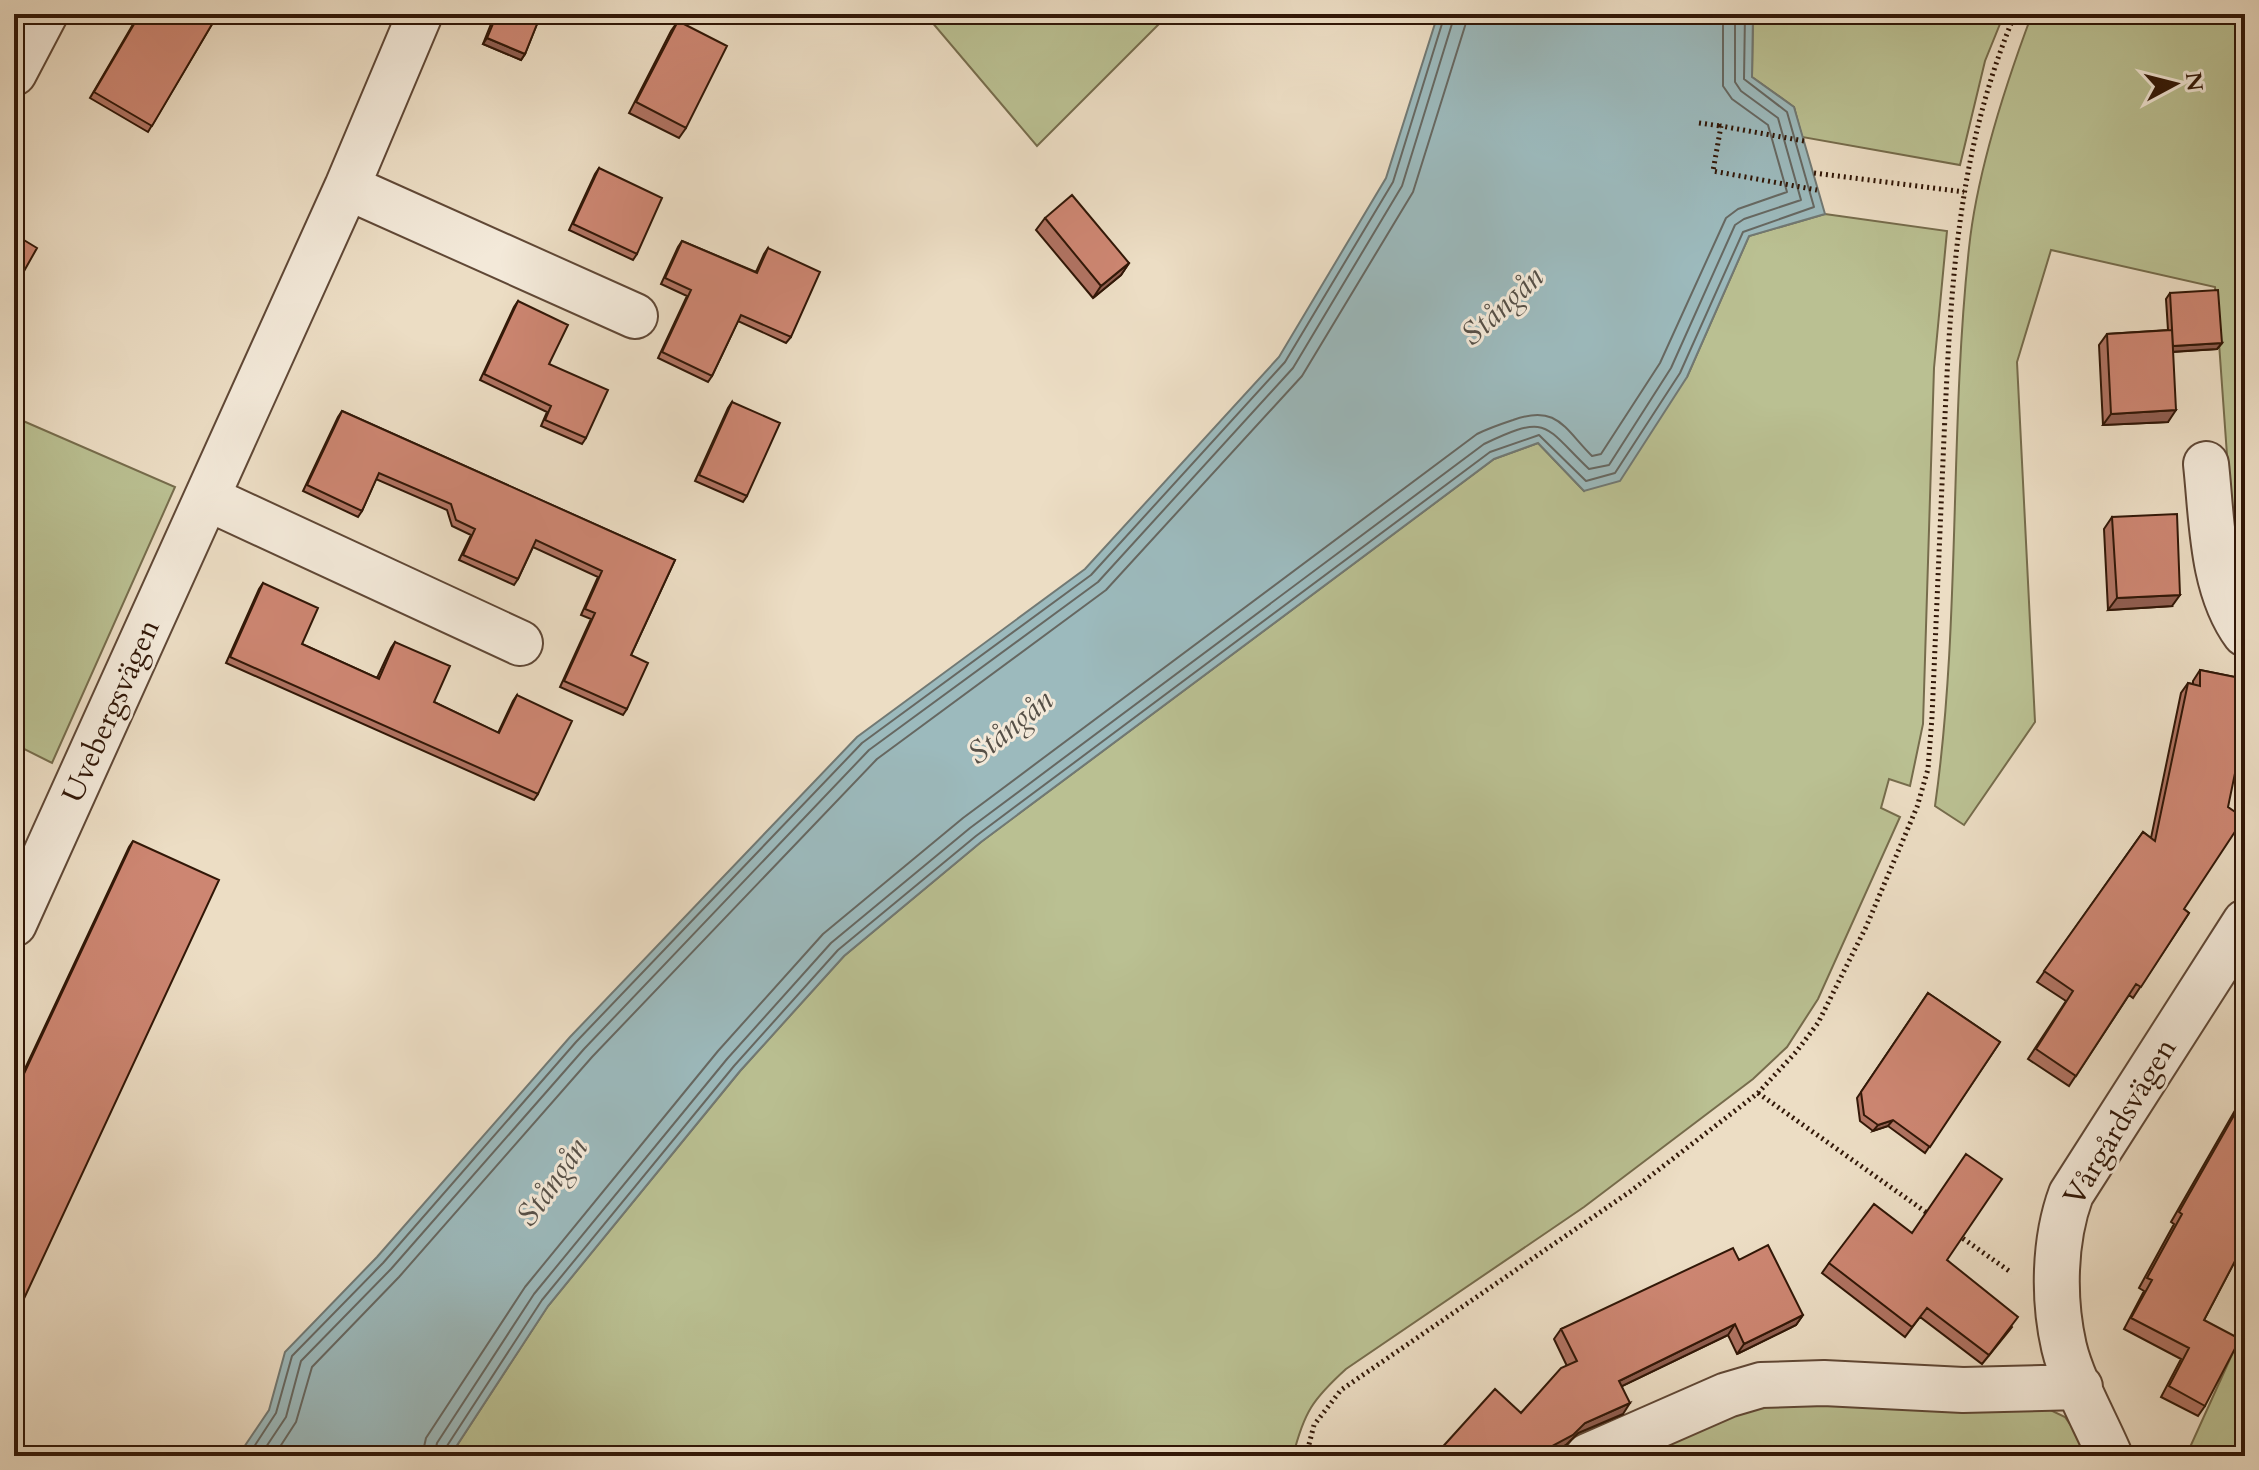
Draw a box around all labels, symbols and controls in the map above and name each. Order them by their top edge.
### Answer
north arrow [2135,44,2215,124]
text: N [2178,70,2210,93]
water label: Stångån [1451,256,1553,356]
street label: Uvebergsvägen [52,613,170,809]
water label: Stångån [958,679,1063,775]
street label: Vårgårdsvägen [2054,1031,2186,1213]
water label: Stångån [506,1129,599,1235]

